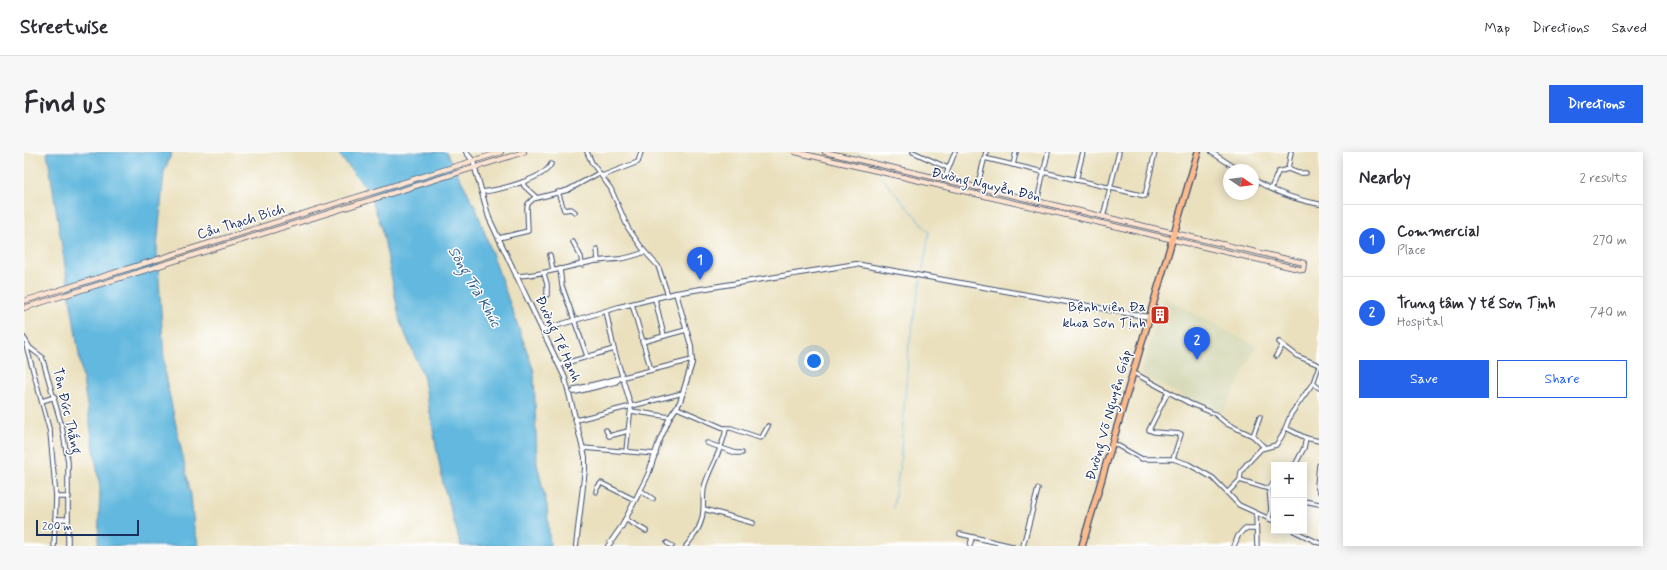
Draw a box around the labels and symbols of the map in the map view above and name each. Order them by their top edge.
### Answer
street label: Đường Nguyễn Đôn [929,164,1042,208]
north arrow [1223,164,1259,200]
street label: Cầu Thạch Bích [195,200,287,244]
water label: Sông Trà Khúc [441,243,506,333]
pin: 1 [687,247,713,280]
street label: Đường Tế Hanh [529,293,585,386]
place label: Bệnh viện Đa khoa Sơn Tịnh [1062,298,1146,332]
building icon: Bệnh viện Đa khoa Sơn Tịnh [1149,304,1171,326]
pin: 2 [1184,327,1210,360]
street label: Đường Võ Nguyên Giáp [1082,348,1138,483]
your location [804,351,824,371]
street label: Tôn Đức Thắng [46,366,86,456]
scale bar [36,518,139,537]

